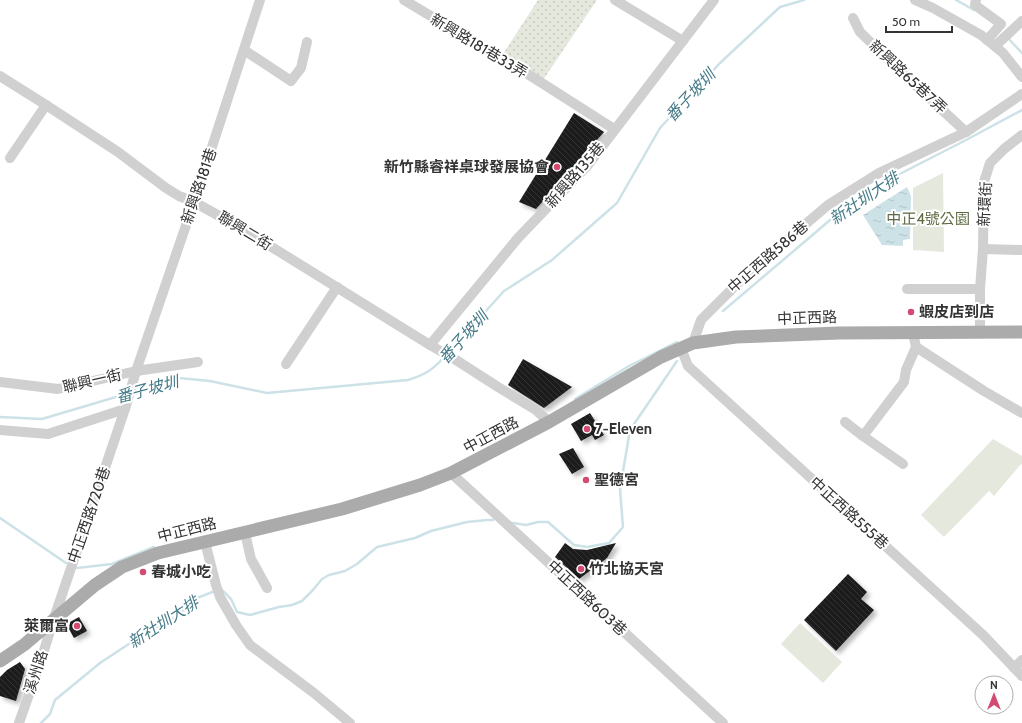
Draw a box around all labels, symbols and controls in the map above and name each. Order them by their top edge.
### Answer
scale bar [886,8,952,34]
street label: 新興路181巷33弄 [427,10,531,82]
text: 50 m [892,14,920,29]
street label: 新興路65巷7弄 [866,37,950,117]
water label: 番子坡圳 [662,64,720,125]
street label: 新興路135巷 [542,138,608,212]
street label: 新興路181巷 [178,146,220,226]
place label: 新竹縣睿祥桌球發展協會 [384,158,549,176]
marker: 新竹縣睿祥桌球發展協會 [552,162,562,172]
water label: 新社圳大排 [826,167,904,229]
street label: 新環街 [975,181,995,227]
street label: 聯興二街 [215,208,275,254]
park label: 中正4號公園 [886,210,970,228]
street label: 中正西路586巷 [724,217,812,297]
place label: 蝦皮店到店 [919,303,994,321]
water label: 番子坡圳 [435,306,493,367]
marker: 蝦皮店到店 [906,307,916,317]
street label: 中正西路 [777,308,837,328]
street label: 聯興一街 [61,365,123,397]
water label: 番子坡圳 [114,372,182,407]
street label: 中正西路 [460,413,522,457]
place label: 7-Eleven [595,420,652,438]
marker: 7-Eleven [582,424,592,434]
street label: 中正西路720巷 [64,464,114,566]
place label: 聖德宮 [594,471,639,489]
street label: 中正西路555巷 [806,473,892,553]
marker: 聖德宮 [581,475,591,485]
street label: 中正西路 [156,514,218,546]
street label: 中正西路603巷 [544,557,630,639]
place label: 竹北協天宮 [589,560,664,578]
place label: 春城小吃 [151,563,211,581]
marker: 竹北協天宮 [576,564,586,574]
marker: 春城小吃 [138,567,148,577]
water label: 新社圳大排 [125,592,204,652]
place label: 萊爾富 [24,617,69,635]
marker: 萊爾富 [72,621,82,631]
street label: 溪州路 [20,648,52,696]
north arrow [974,675,1014,715]
text: N [990,678,998,692]

